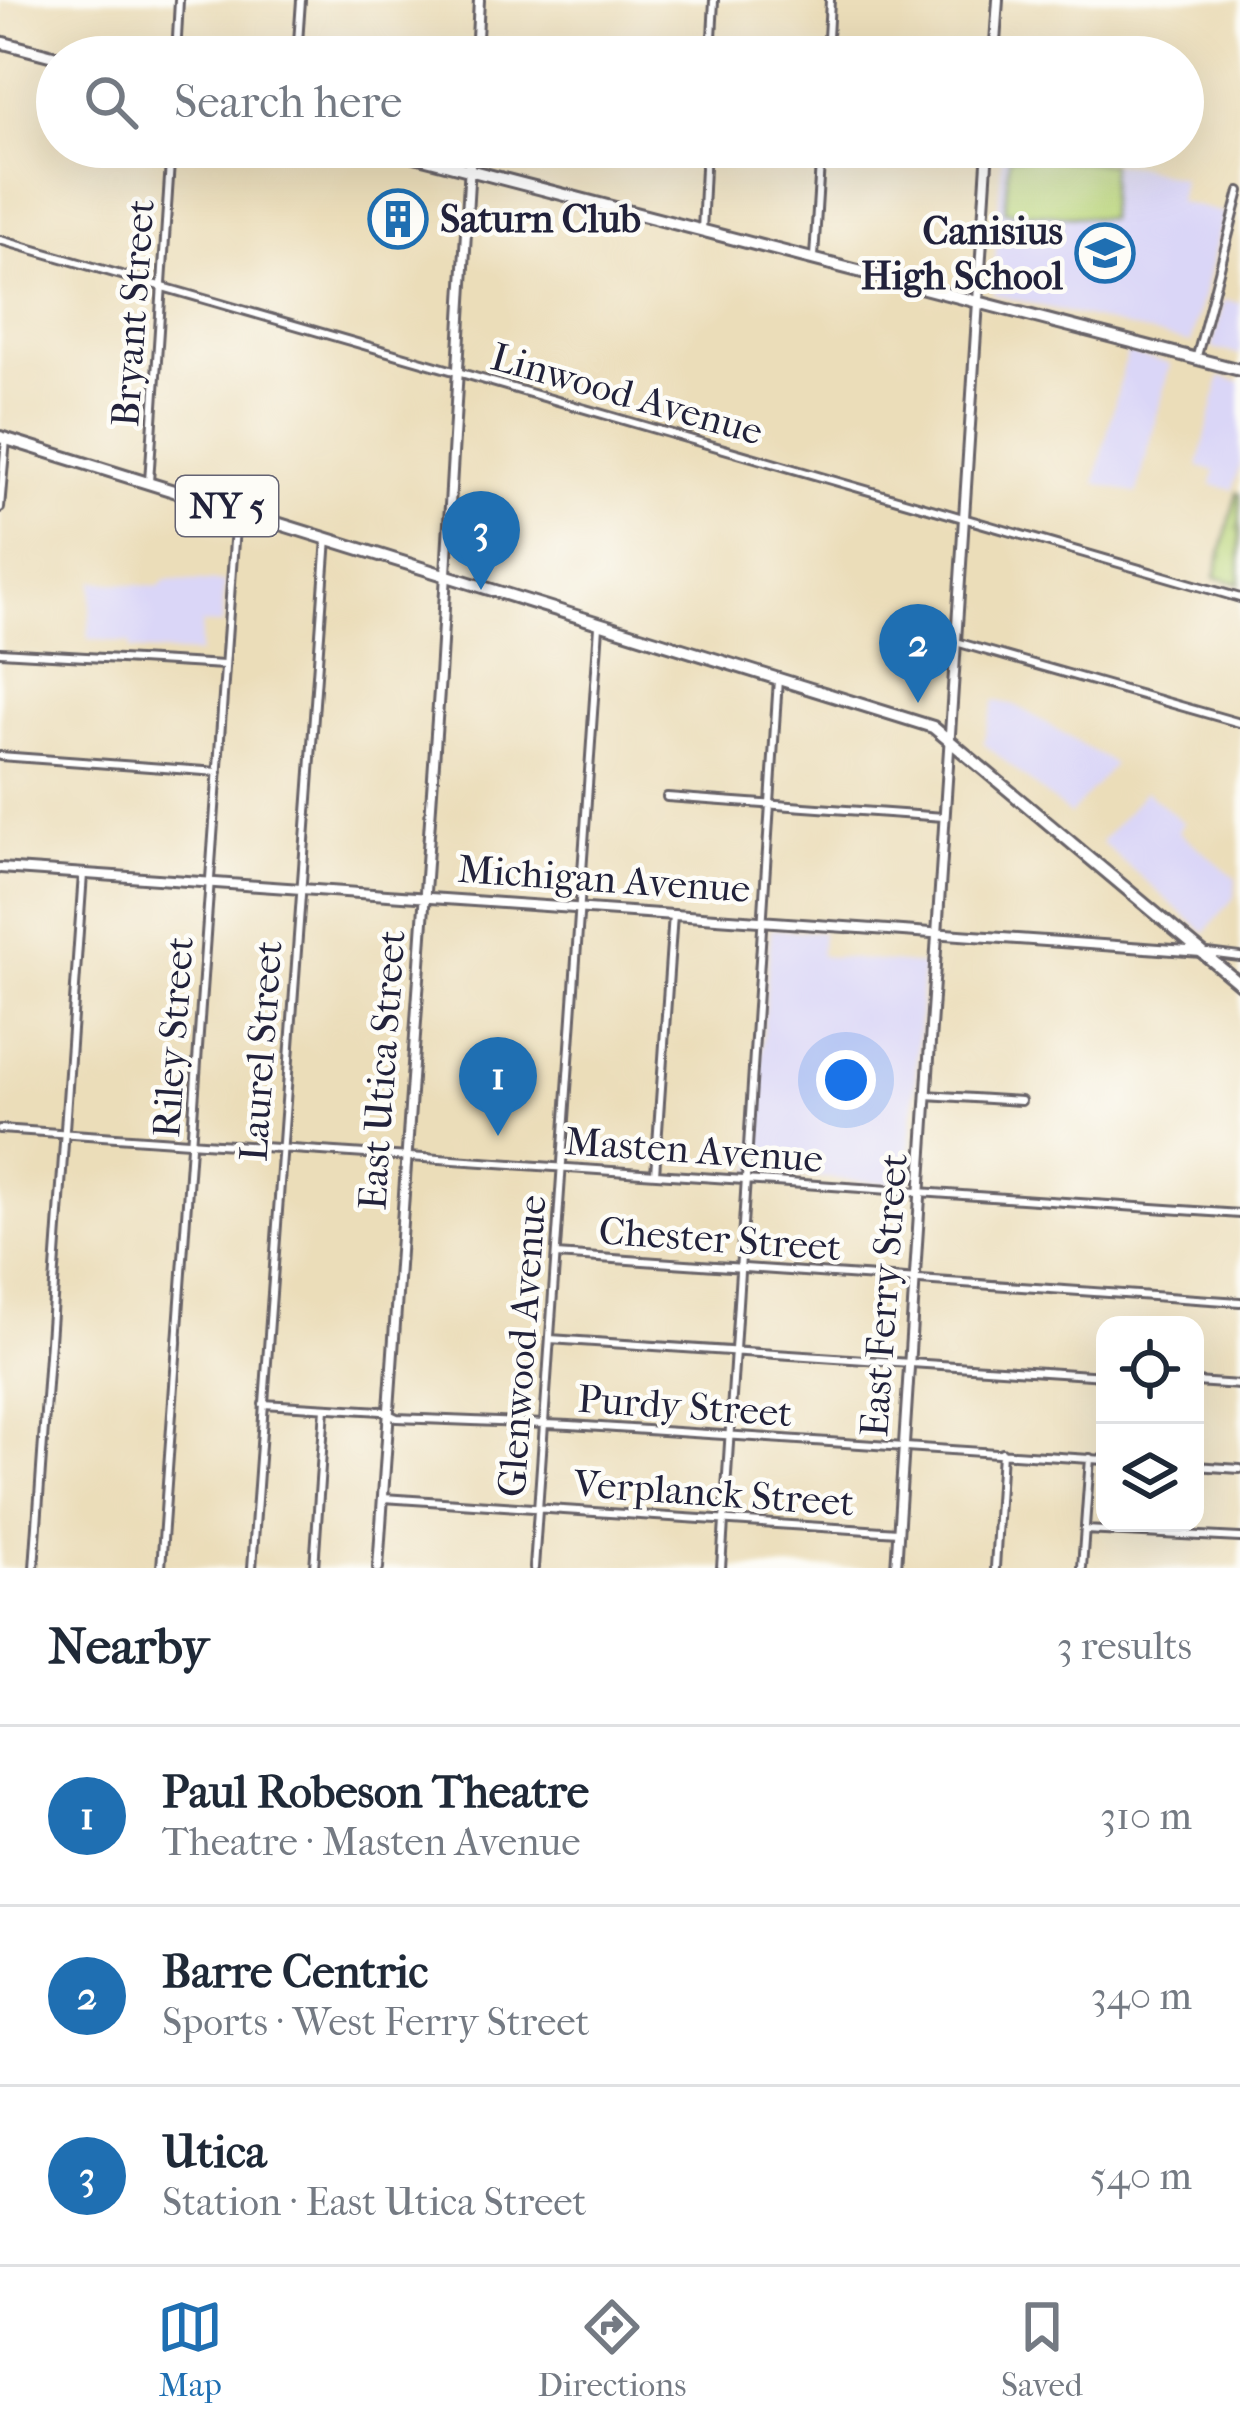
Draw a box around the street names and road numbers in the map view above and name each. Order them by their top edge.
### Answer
street label: Bryant Street [102,198,164,428]
street label: Linwood Avenue [486,333,768,455]
road number: NY 5 [176,476,278,536]
street label: Michigan Avenue [456,846,752,912]
street label: East Utica Street [349,928,415,1212]
street label: Riley Street [143,935,203,1139]
street label: Laurel Street [230,939,292,1163]
street label: Masten Avenue [564,1118,824,1182]
street label: East Ferry Street [851,1152,917,1438]
street label: Glenwood Avenue [489,1193,555,1499]
street label: Chester Street [597,1208,843,1270]
street label: Purdy Street [576,1376,794,1436]
street label: Verplanck Street [571,1460,856,1526]

